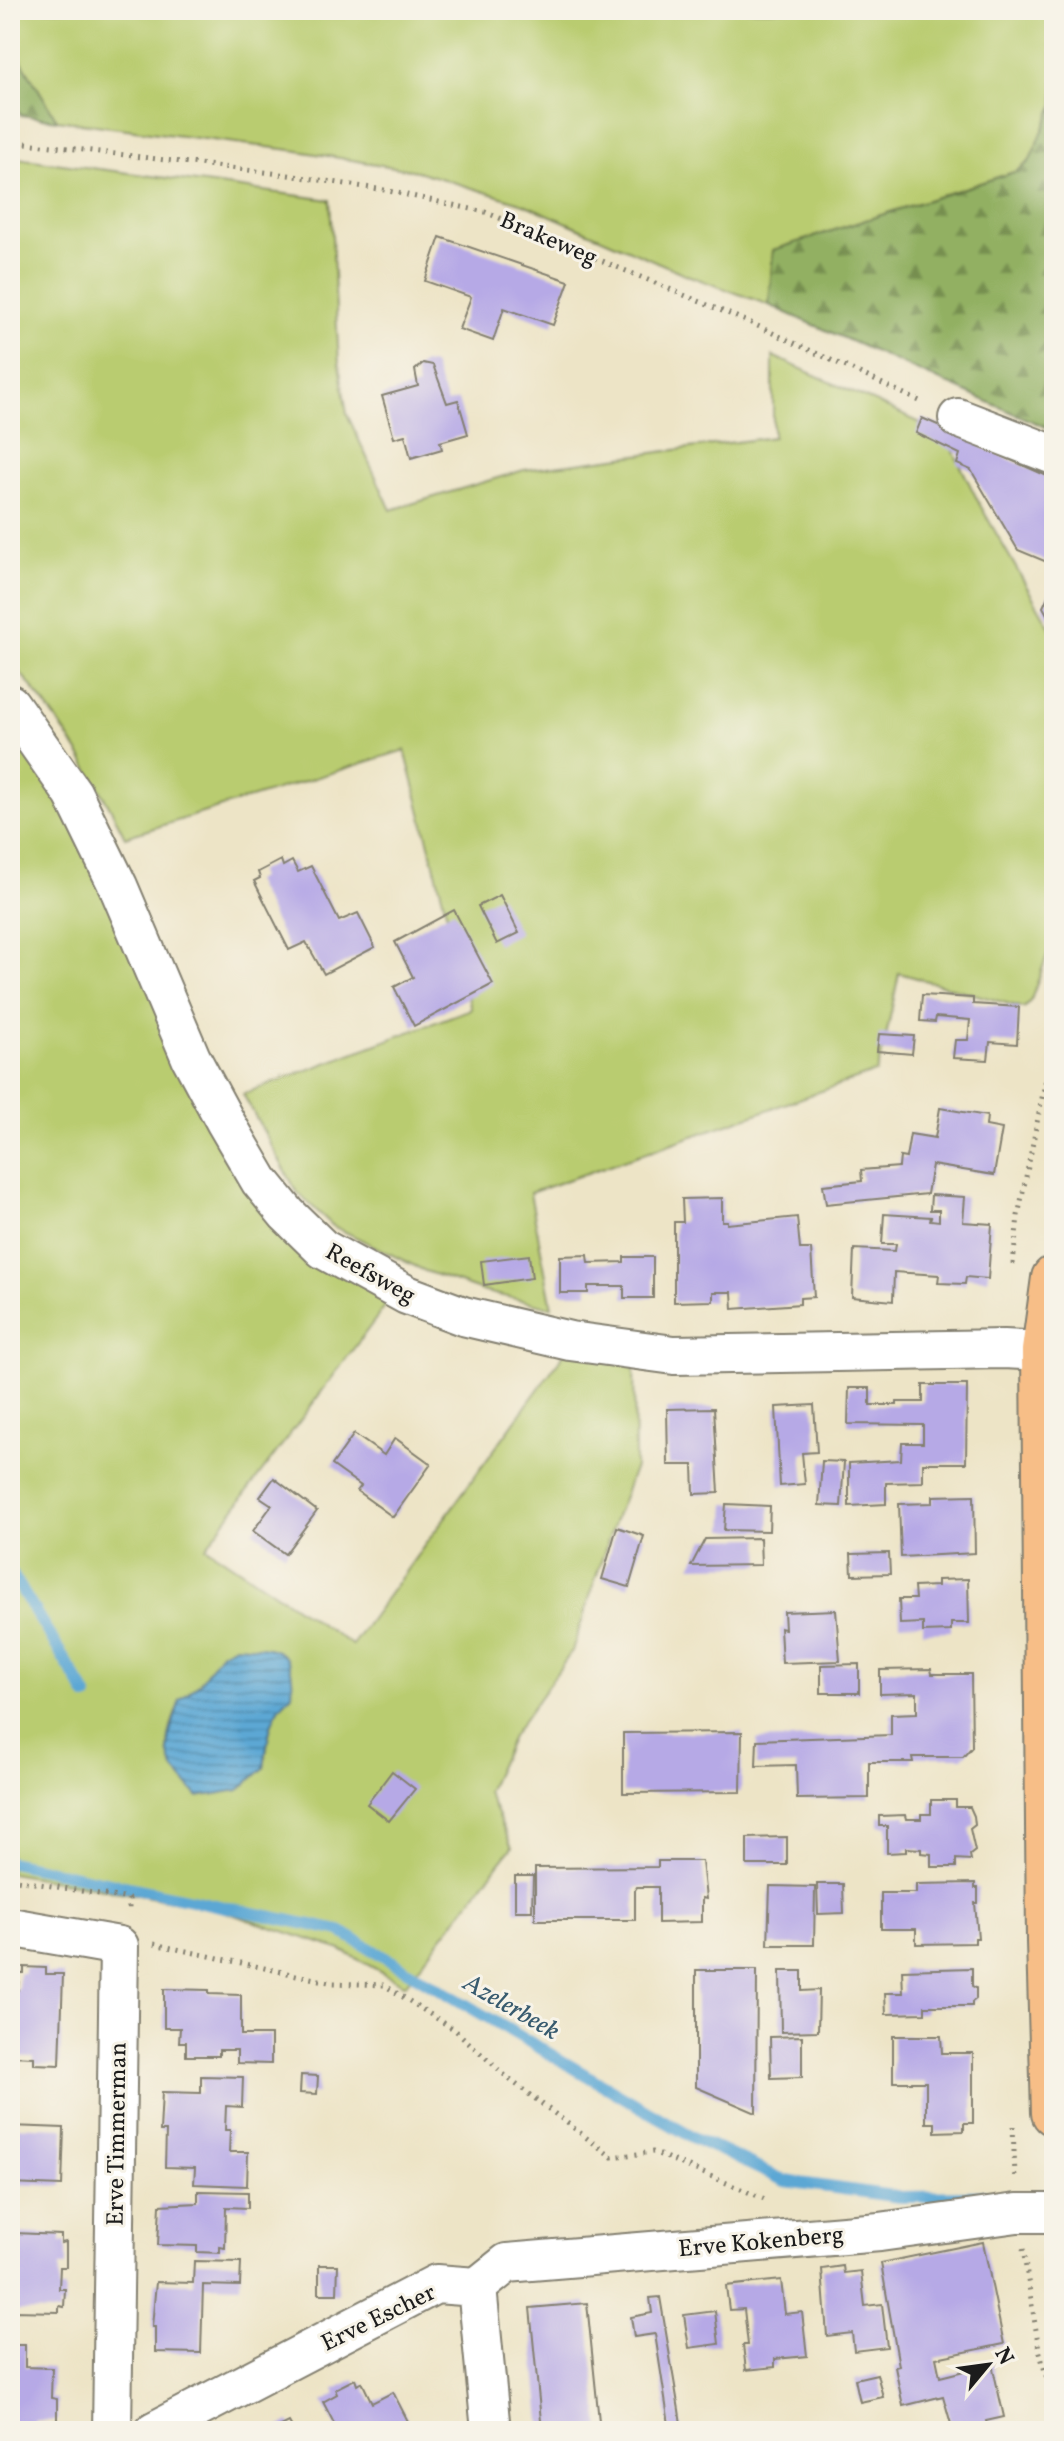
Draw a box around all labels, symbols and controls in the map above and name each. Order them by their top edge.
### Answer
street label: Brakeweg [494,204,602,276]
street label: Reefsweg [319,1236,421,1314]
water label: Azelerbeek [455,1965,566,2050]
street label: Erve Timmerman [99,2042,137,2226]
street label: Erve Kokenberg [677,2219,845,2267]
street label: Erve Escher [316,2276,442,2361]
north arrow [948,2325,1028,2405]
text: N [986,2342,1021,2371]

